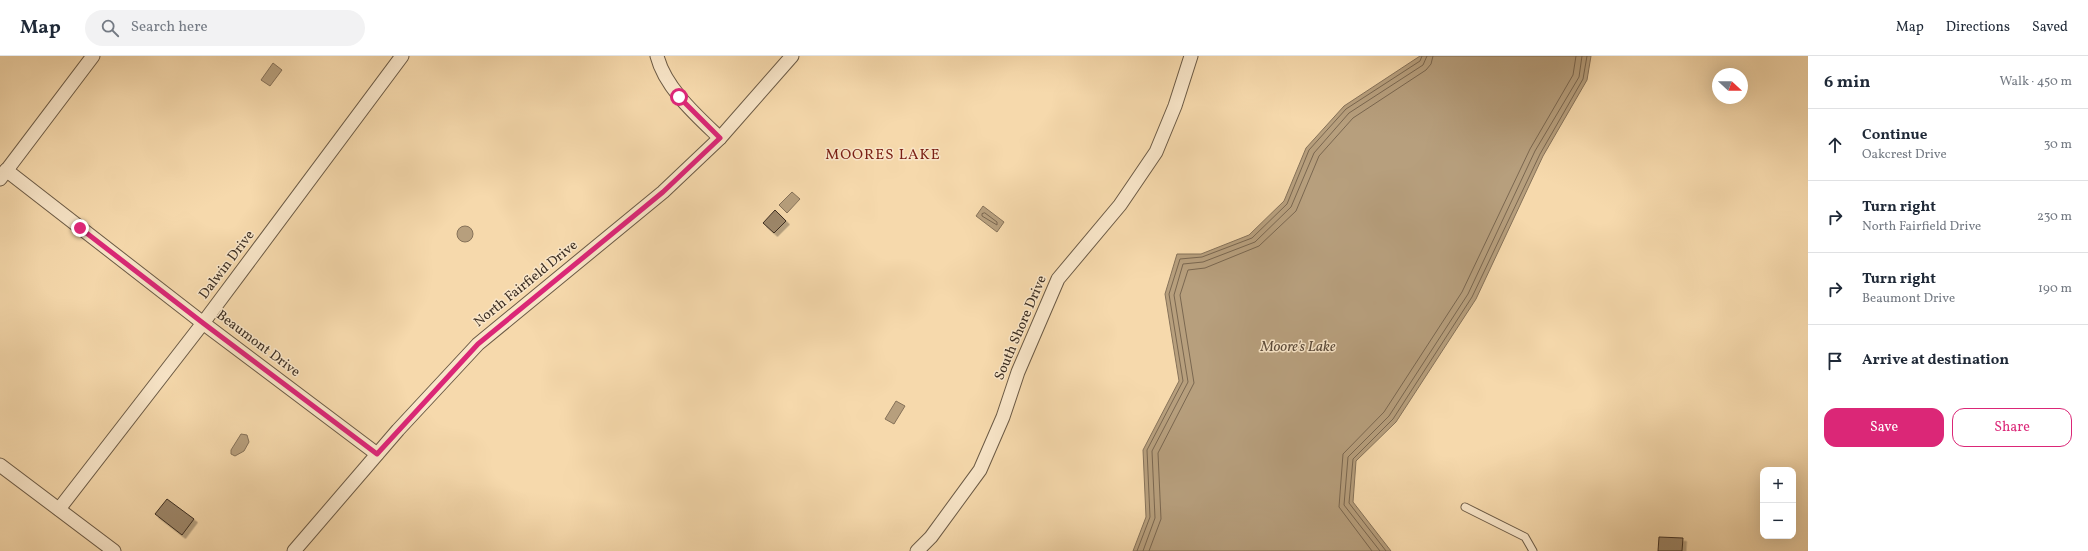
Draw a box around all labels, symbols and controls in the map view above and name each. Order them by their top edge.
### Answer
search box [85,10,365,46]
text: Map [20,15,61,41]
icon: search [99,17,121,39]
text: Search here [131,17,208,38]
text: Map [1896,18,1924,37]
text: Directions [1946,18,2010,37]
text: Saved [2032,18,2068,37]
north arrow [1712,68,1748,104]
text: 6 min [1824,71,1870,94]
text: Walk · 450 m [1999,73,2072,91]
route start [670,88,688,106]
text: Continue [1862,125,1927,146]
icon: ahead [1824,134,1846,156]
text: 30 m [2044,136,2072,154]
district label: MOORES LAKE [825,145,941,166]
text: Oakcrest Drive [1862,146,1947,164]
text: Turn right [1862,197,1936,218]
icon: right [1824,206,1846,228]
text: 230 m [2037,208,2072,226]
text: North Fairfield Drive [1862,218,1981,236]
route end [71,219,89,237]
street label: Dalwin Drive [195,226,259,303]
street label: North Fairfield Drive [470,236,582,332]
text: Turn right [1862,269,1936,290]
street label: South Shore Drive [990,272,1052,383]
icon: right [1824,278,1846,300]
text: 190 m [2038,280,2072,298]
text: Beaumont Drive [1862,290,1955,308]
street label: Beaumont Drive [212,306,304,382]
water label: Moore's Lake [1260,337,1336,358]
icon: arrive [1824,350,1846,372]
text: Arrive at destination [1862,350,2009,371]
button: Save [1824,408,1944,447]
button: Share [1952,408,2072,447]
map controls [1760,467,1796,539]
button: + [1760,467,1796,503]
button: − [1760,503,1796,539]

